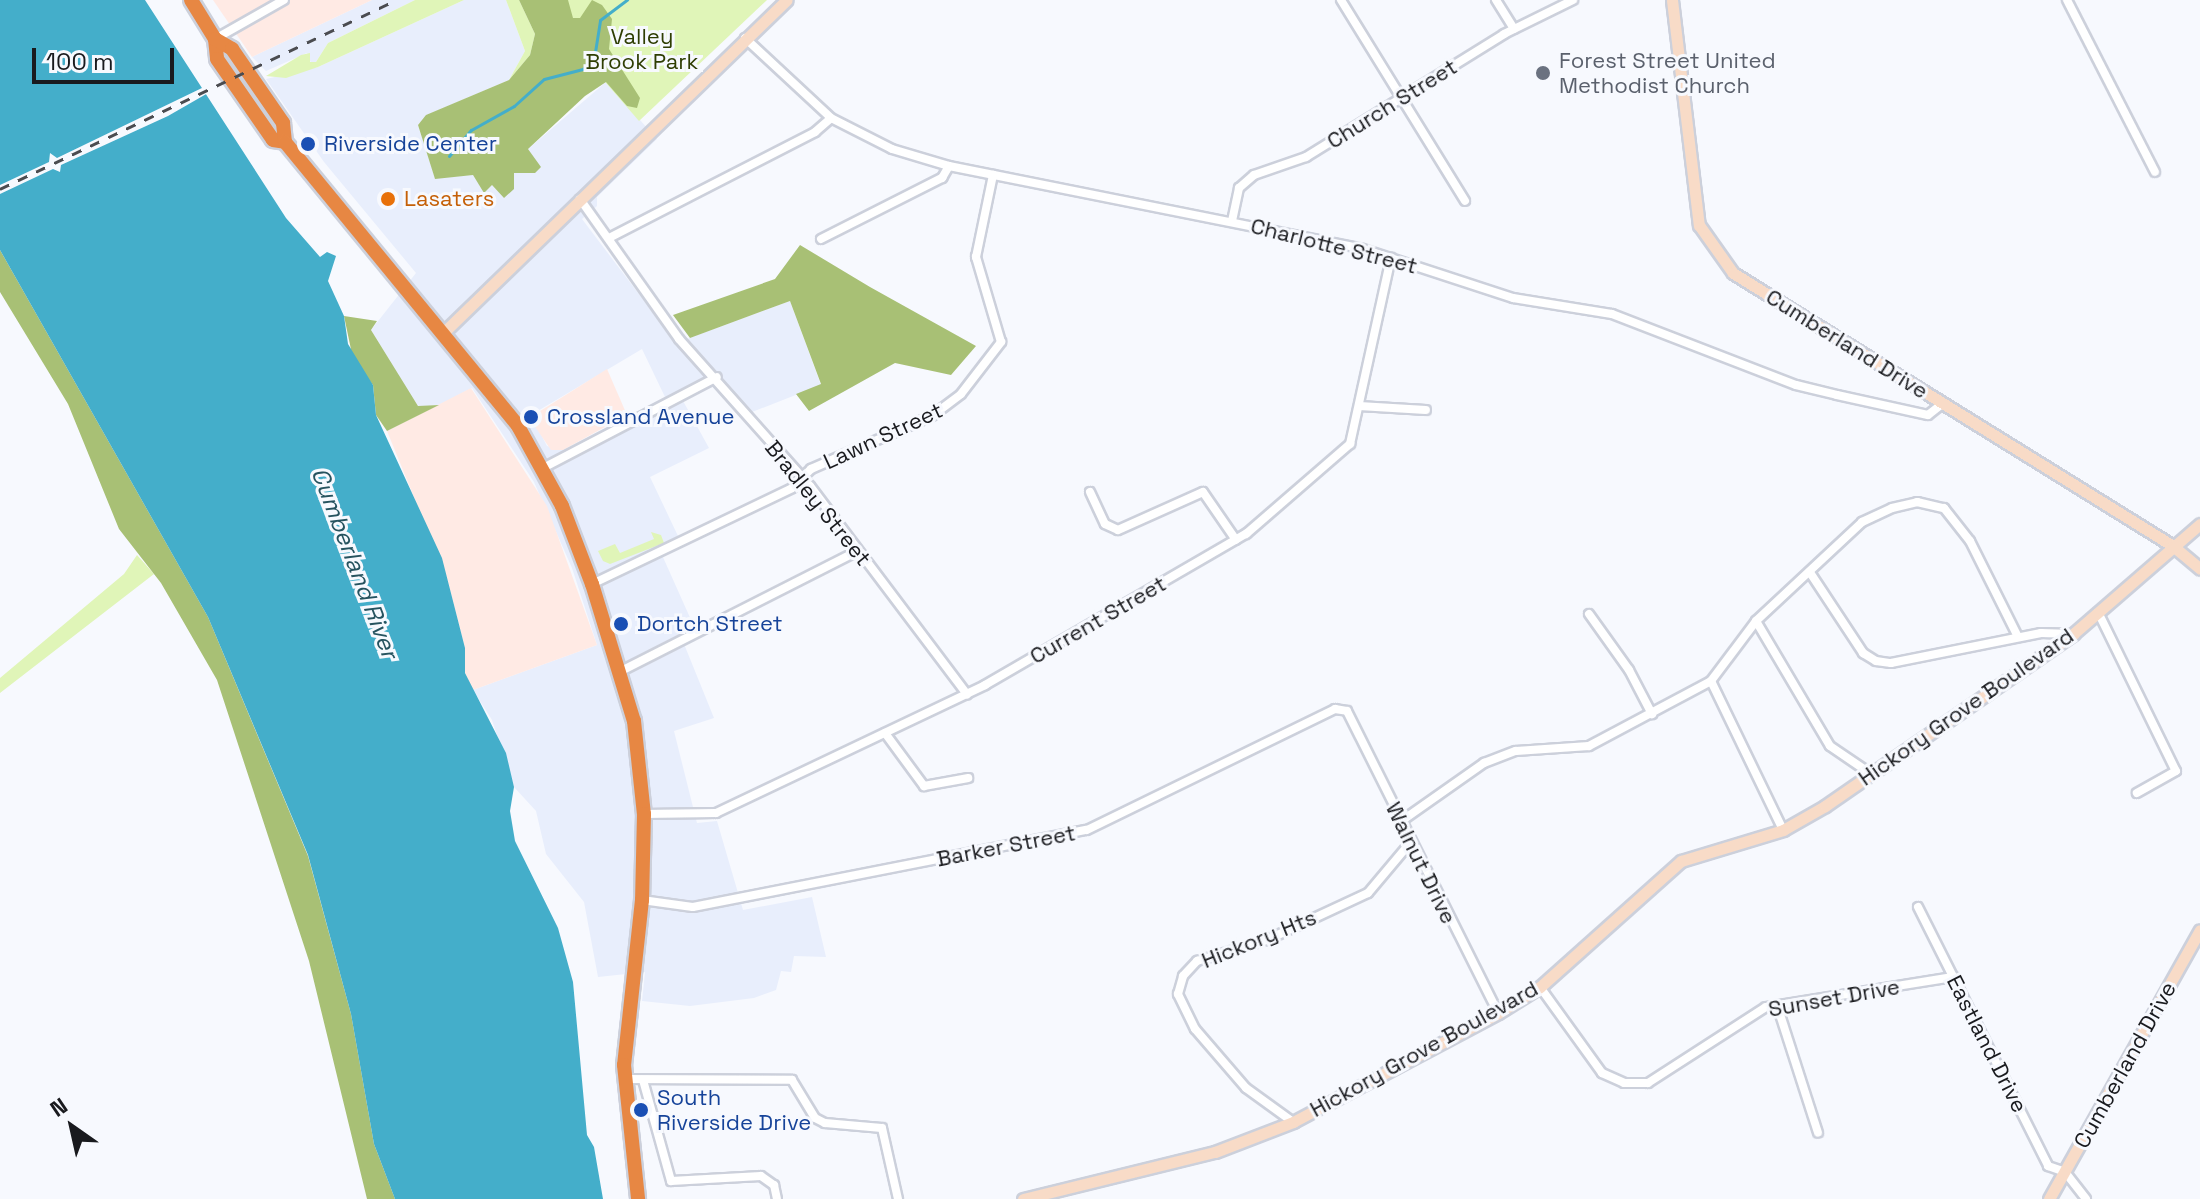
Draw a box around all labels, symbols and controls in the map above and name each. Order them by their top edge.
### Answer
park label: Valley Brook Park [586,23,698,74]
scale bar [36,32,178,82]
text: 100 m [46,46,114,77]
place label: Forest Street United Methodist Church [1559,47,1776,98]
street label: Church Street [1322,54,1462,154]
marker: Forest Street United Methodist Church [1534,64,1552,82]
place label: Riverside Center [324,131,497,157]
marker: Riverside Center [299,135,317,153]
place label: Lasaters [404,186,494,212]
marker: Lasaters [379,190,397,208]
street label: Charlotte Street [1248,213,1420,279]
street label: Cumberland Drive [1761,284,1933,404]
street label: Lawn Street [819,397,947,475]
place label: Crossland Avenue [547,404,735,430]
marker: Crossland Avenue [522,408,540,426]
street label: Bradley Street [759,435,877,571]
water label: Cumberland River [305,463,405,663]
street label: Current Street [1025,570,1171,670]
place label: Dortch Street [637,611,783,637]
marker: Dortch Street [612,615,630,633]
street label: Hickory Grove Boulevard [1853,623,2079,791]
street label: Walnut Drive [1380,798,1462,928]
street label: Barker Street [934,820,1078,872]
street label: Hickory Hts [1198,904,1320,974]
street label: Eastland Drive [1941,971,2033,1117]
street label: Sunset Drive [1766,973,1902,1023]
street label: Hickory Grove Boulevard [1305,975,1543,1123]
street label: Cumberland Drive [2068,977,2182,1153]
place label: South Riverside Drive [657,1084,811,1136]
north arrow [32,1087,112,1167]
text: N [45,1091,73,1123]
marker: South Riverside Drive [632,1101,650,1119]

